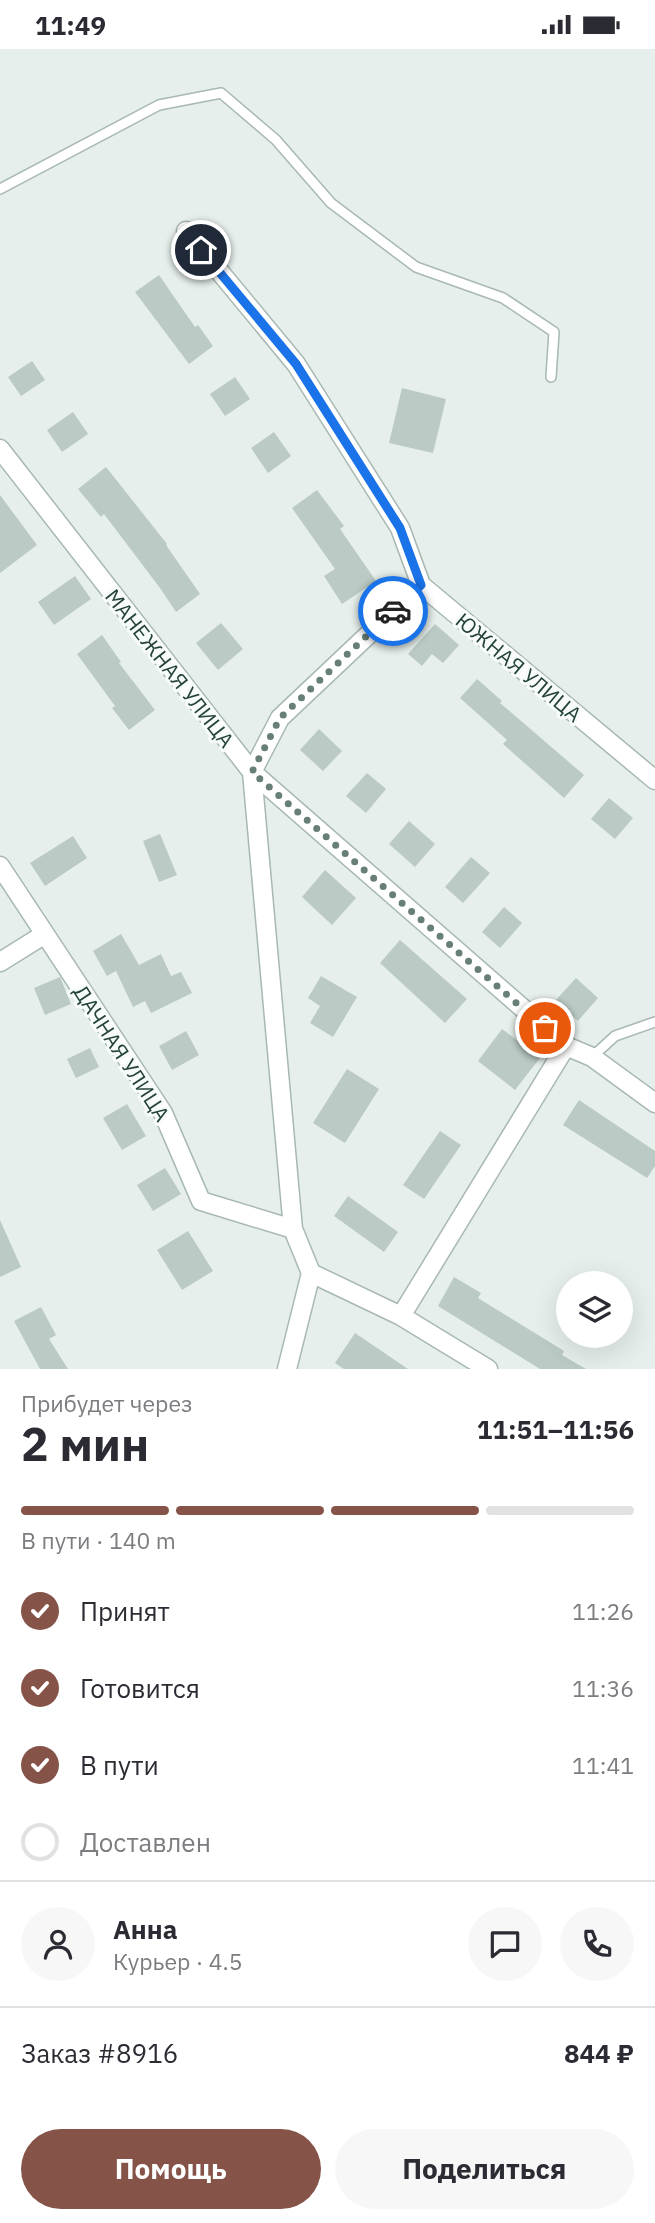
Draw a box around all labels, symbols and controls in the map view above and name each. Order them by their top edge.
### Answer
text: 11:49 [35,8,106,42]
pin [171,220,231,280]
icon: home [182,231,220,269]
courier [358,576,428,646]
street label: МАНЕЖНАЯ УЛИЦА [99,583,241,753]
icon: car [374,592,412,630]
street label: ЮЖНАЯ УЛИЦА [450,606,588,728]
street label: ДАЧНАЯ УЛИЦА [67,979,177,1127]
pin [515,998,575,1058]
icon: bag [526,1009,564,1047]
map controls [556,1271,633,1348]
button: layers [556,1271,633,1348]
text: Прибудет через [21,1388,193,1418]
text: 11:51–11:56 [477,1412,634,1446]
text: 2 мин [21,1414,149,1474]
text: В пути · 140 m [21,1525,176,1555]
icon: check [21,1592,59,1630]
text: Принят [80,1594,170,1628]
text: 11:26 [572,1596,634,1626]
icon: check [21,1669,59,1707]
text: Готовится [80,1671,200,1705]
text: 11:36 [572,1673,634,1703]
icon: check [21,1746,59,1784]
text: В пути [80,1748,159,1782]
text: 11:41 [572,1750,634,1780]
text: Доставлен [80,1825,211,1859]
button: person [21,1907,95,1981]
button: chat [468,1907,542,1981]
button: phone [560,1907,634,1981]
text: Анна [113,1912,177,1946]
text: Курьер · 4.5 [113,1946,243,1976]
text: Заказ #8916 [21,2036,178,2070]
text: 844 ₽ [564,2036,634,2070]
button: Помощь [21,2129,321,2209]
button: Поделиться [335,2129,634,2209]

